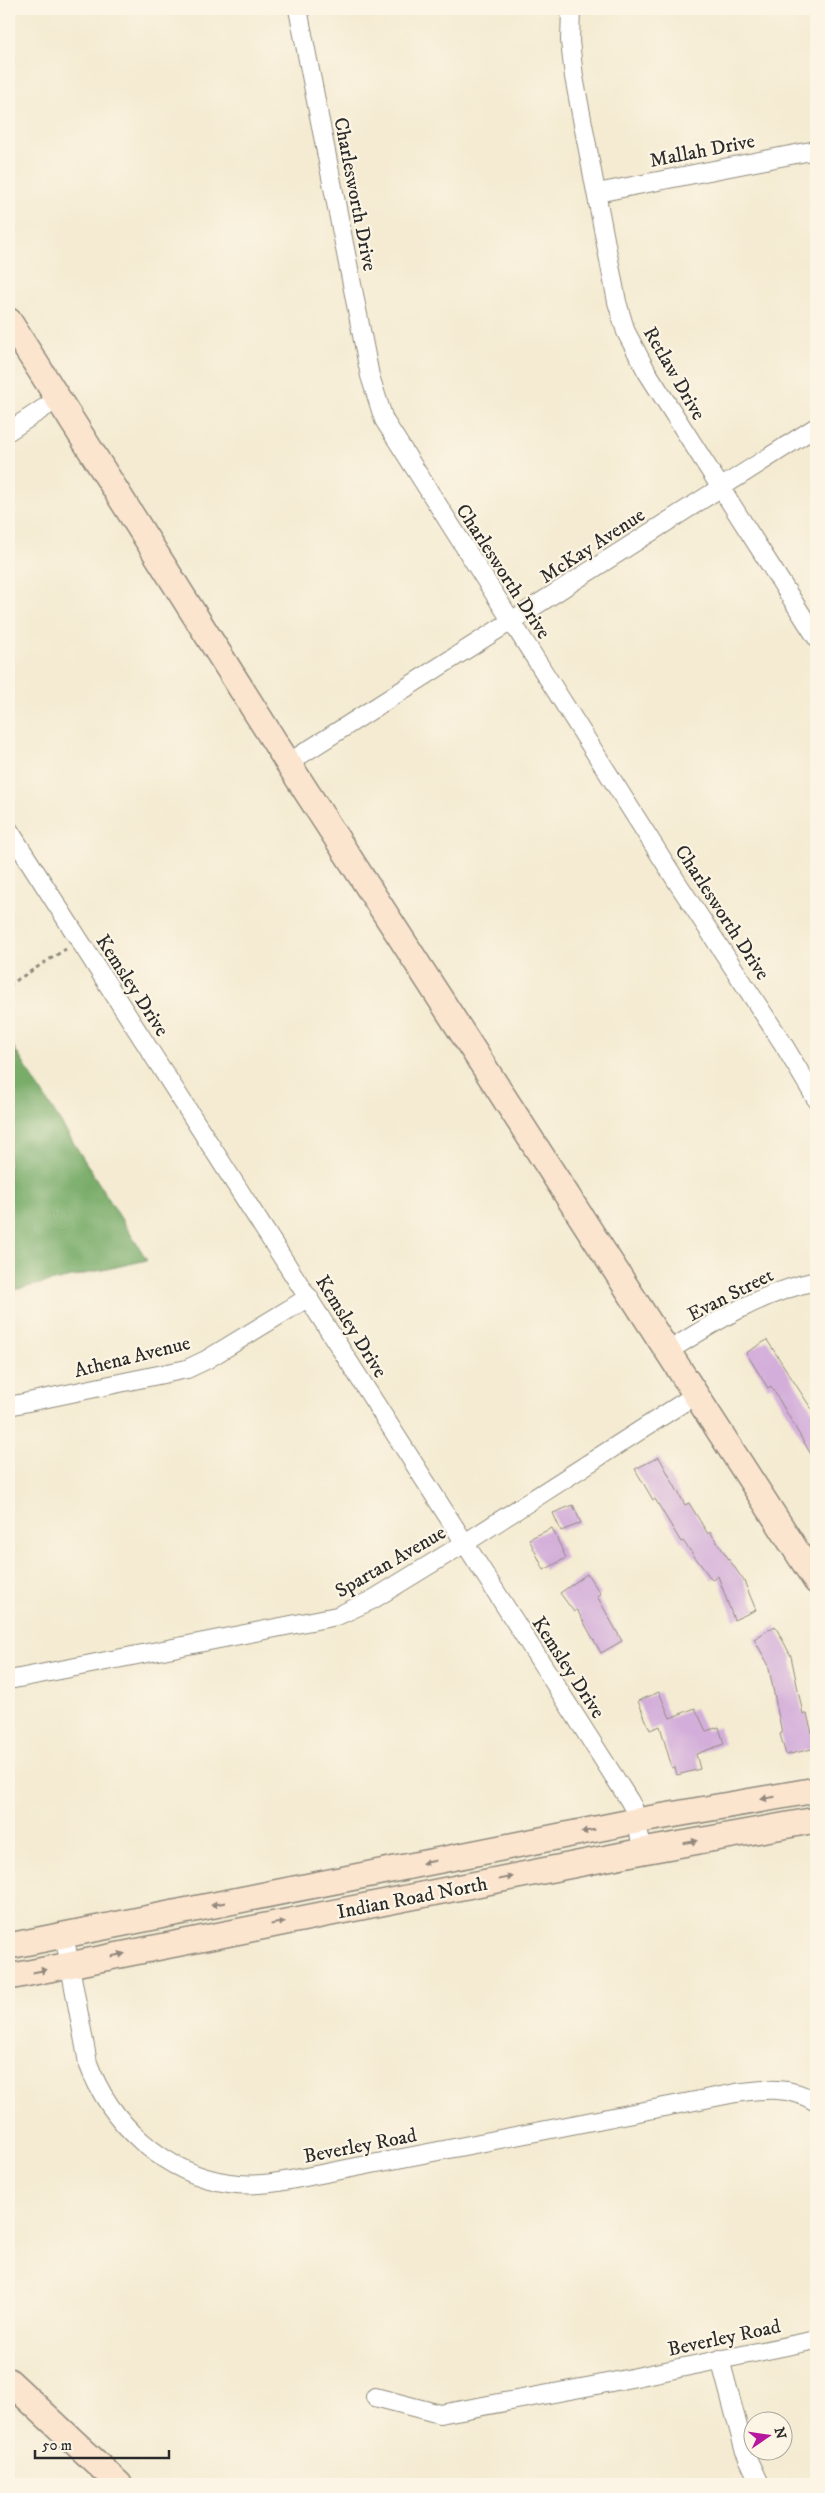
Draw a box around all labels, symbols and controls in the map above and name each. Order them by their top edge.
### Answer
street label: Charlesworth Drive [327,115,382,273]
street label: Mallah Drive [648,129,757,174]
street label: Retlaw Drive [637,323,711,425]
street label: Charlesworth Drive [450,500,556,644]
street label: McKay Avenue [536,503,650,590]
street label: Charlesworth Drive [669,841,775,985]
street label: Kemsley Drive [90,930,174,1041]
street label: Evan Street [684,1263,778,1328]
street label: Kemsley Drive [309,1271,392,1383]
street label: Athena Avenue [72,1331,193,1384]
street label: Spartan Avenue [331,1521,451,1604]
street label: Kemsley Drive [526,1612,610,1723]
one-way arrow [760,1794,776,1802]
one-way arrow [580,1827,596,1835]
one-way arrow [684,1838,699,1846]
one-way arrow [421,1858,436,1866]
street label: Indian Road North [335,1872,490,1925]
one-way arrow [498,1874,513,1882]
one-way arrow [210,1900,226,1908]
one-way arrow [270,1919,286,1927]
one-way arrow [111,1951,126,1959]
one-way arrow [32,1967,47,1975]
street label: Beverley Road [302,2123,419,2170]
street label: Beverley Road [666,2314,783,2363]
north arrow [742,2410,792,2460]
text: N [770,2426,790,2441]
scale bar [35,2428,169,2460]
text: 50 m [42,2436,72,2455]

